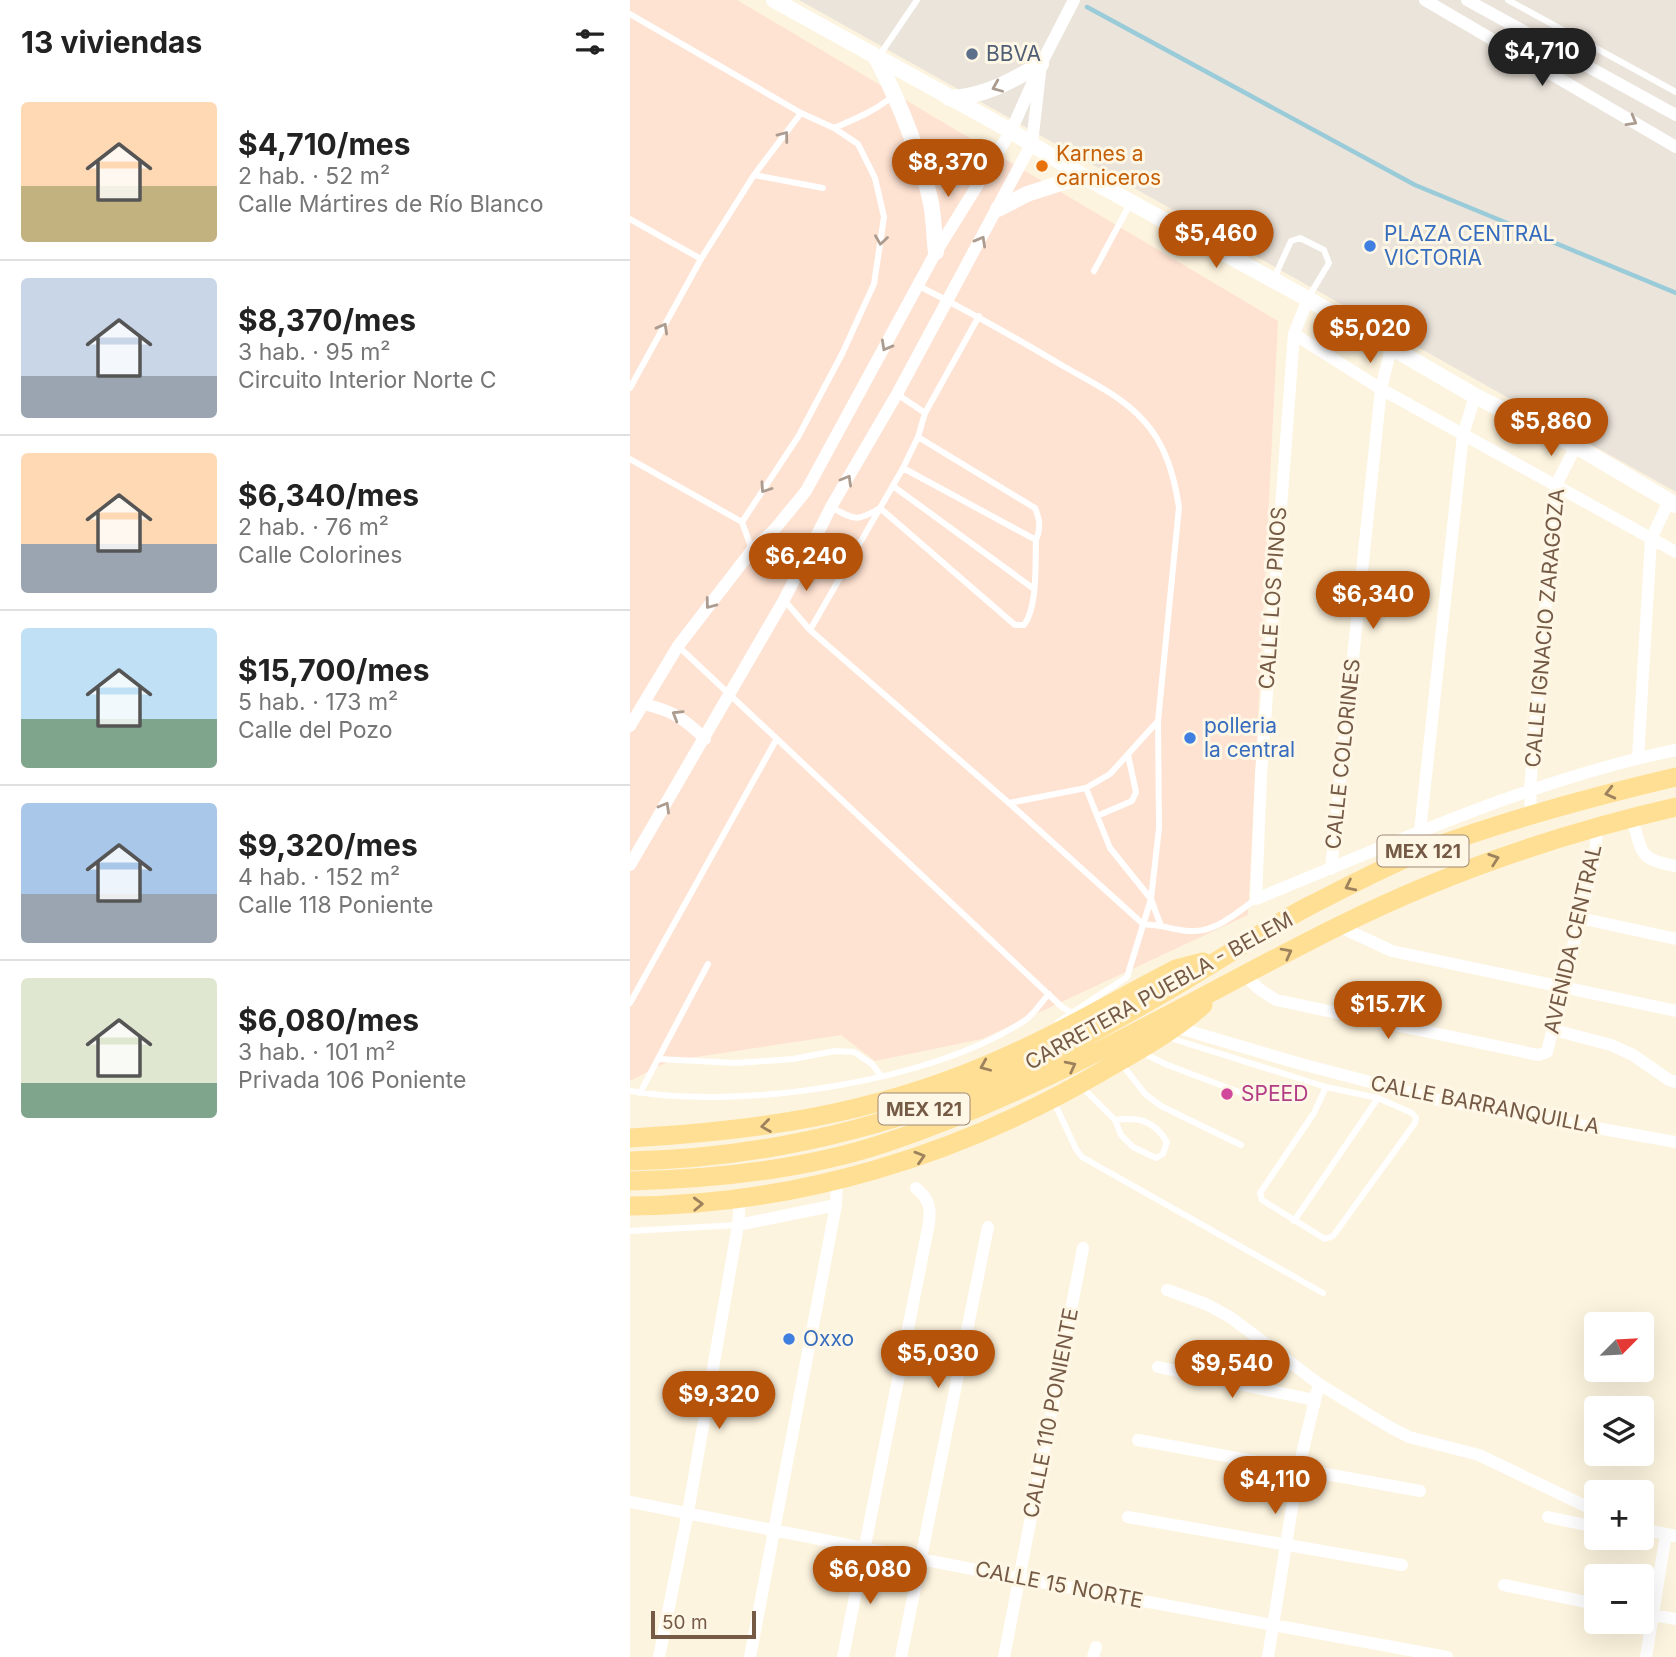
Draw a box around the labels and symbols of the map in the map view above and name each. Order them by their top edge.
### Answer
pin: $4,710 [1485,28,1599,88]
place label: BBVA [986,41,1041,66]
marker: BBVA [964,46,980,62]
one-way arrow [992,79,1004,93]
one-way arrow [1624,113,1637,126]
one-way arrow [775,131,788,144]
pin: $8,370 [891,140,1005,199]
place label: Karnes a carniceros [1056,141,1161,190]
marker: Karnes a carniceros [1034,158,1050,174]
pin: $5,460 [1159,210,1273,270]
place label: PLAZA CENTRAL VICTORIA [1384,221,1555,270]
one-way arrow [874,234,889,245]
one-way arrow [973,236,986,248]
marker: PLAZA CENTRAL VICTORIA [1362,238,1378,254]
pin: $5,020 [1313,306,1427,365]
one-way arrow [655,323,668,336]
one-way arrow [881,338,894,351]
pin: $5,860 [1494,398,1608,458]
one-way arrow [839,474,852,487]
one-way arrow [760,480,773,493]
street label: CALLE IGNACIO ZARAGOZA [1520,487,1569,768]
street label: CALLE LOS PINOS [1254,506,1291,690]
pin: $6,240 [749,534,863,593]
pin: $6,340 [1316,572,1430,631]
one-way arrow [706,597,719,609]
street label: CALLE COLORINES [1320,657,1365,850]
one-way arrow [671,711,684,724]
place label: polleria la central [1204,713,1295,762]
marker: polleria la central [1182,730,1198,746]
one-way arrow [1604,785,1616,799]
one-way arrow [656,801,669,814]
road number: MEX 121 [1378,836,1468,866]
street label: AVENIDA CENTRAL [1539,842,1606,1036]
one-way arrow [1488,853,1500,867]
one-way arrow [1345,878,1357,892]
street label: CARRETERA PUEBLA - BELEM [1021,906,1297,1075]
one-way arrow [1280,948,1292,961]
pin: $15.7K [1331,982,1445,1041]
one-way arrow [980,1057,992,1071]
one-way arrow [1064,1061,1076,1074]
street label: CALLE BARRANQUILLA [1368,1070,1602,1139]
place label: SPEED [1241,1081,1308,1106]
marker: SPEED [1219,1086,1235,1102]
road number: MEX 121 [878,1093,970,1124]
one-way arrow [761,1119,772,1134]
one-way arrow [914,1150,926,1165]
one-way arrow [693,1196,704,1211]
street label: CALLE 110 PONIENTE [1018,1306,1083,1520]
north arrow [1584,1312,1654,1382]
place label: Oxxo [803,1326,854,1351]
pin: $5,030 [881,1330,995,1390]
marker: Oxxo [781,1331,797,1347]
pin: $9,540 [1175,1340,1289,1400]
pin: $9,320 [662,1372,776,1431]
pin: $4,110 [1218,1456,1332,1516]
pin: $6,080 [813,1546,927,1606]
street label: CALLE 15 NORTE [973,1556,1145,1613]
scale bar [651,1608,756,1640]

